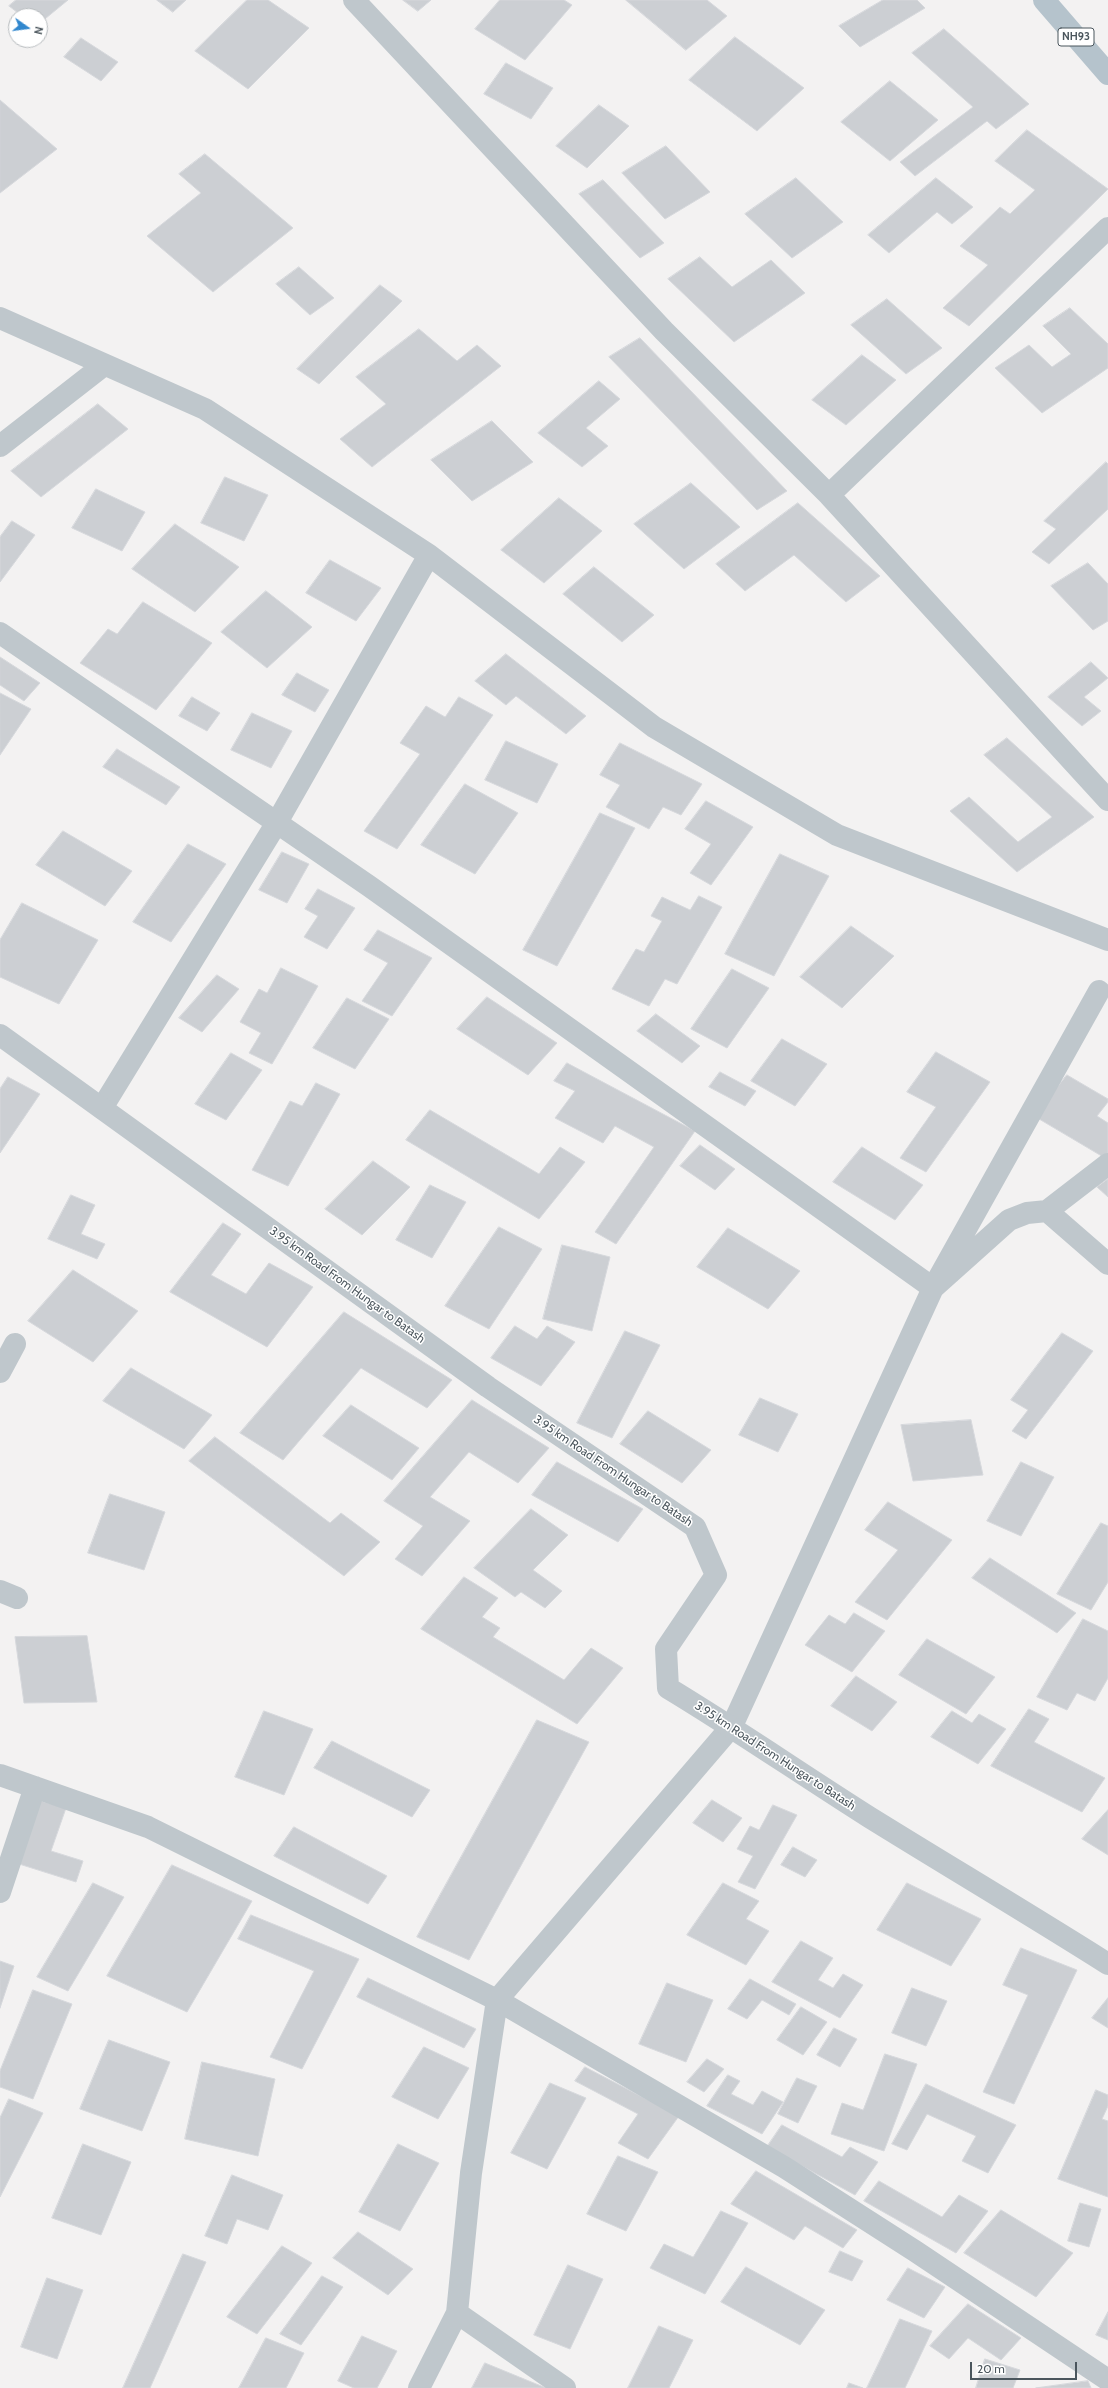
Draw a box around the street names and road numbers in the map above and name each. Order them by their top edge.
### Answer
road number: NH93 [1058,28,1094,46]
street label: 3.95 km Road From Hungar to Batash [267,1224,427,1346]
street label: 3.95 km Road From Hungar to Batash [531,1412,695,1530]
street label: 3.95 km Road From Hungar to Batash [692,1699,858,1813]

